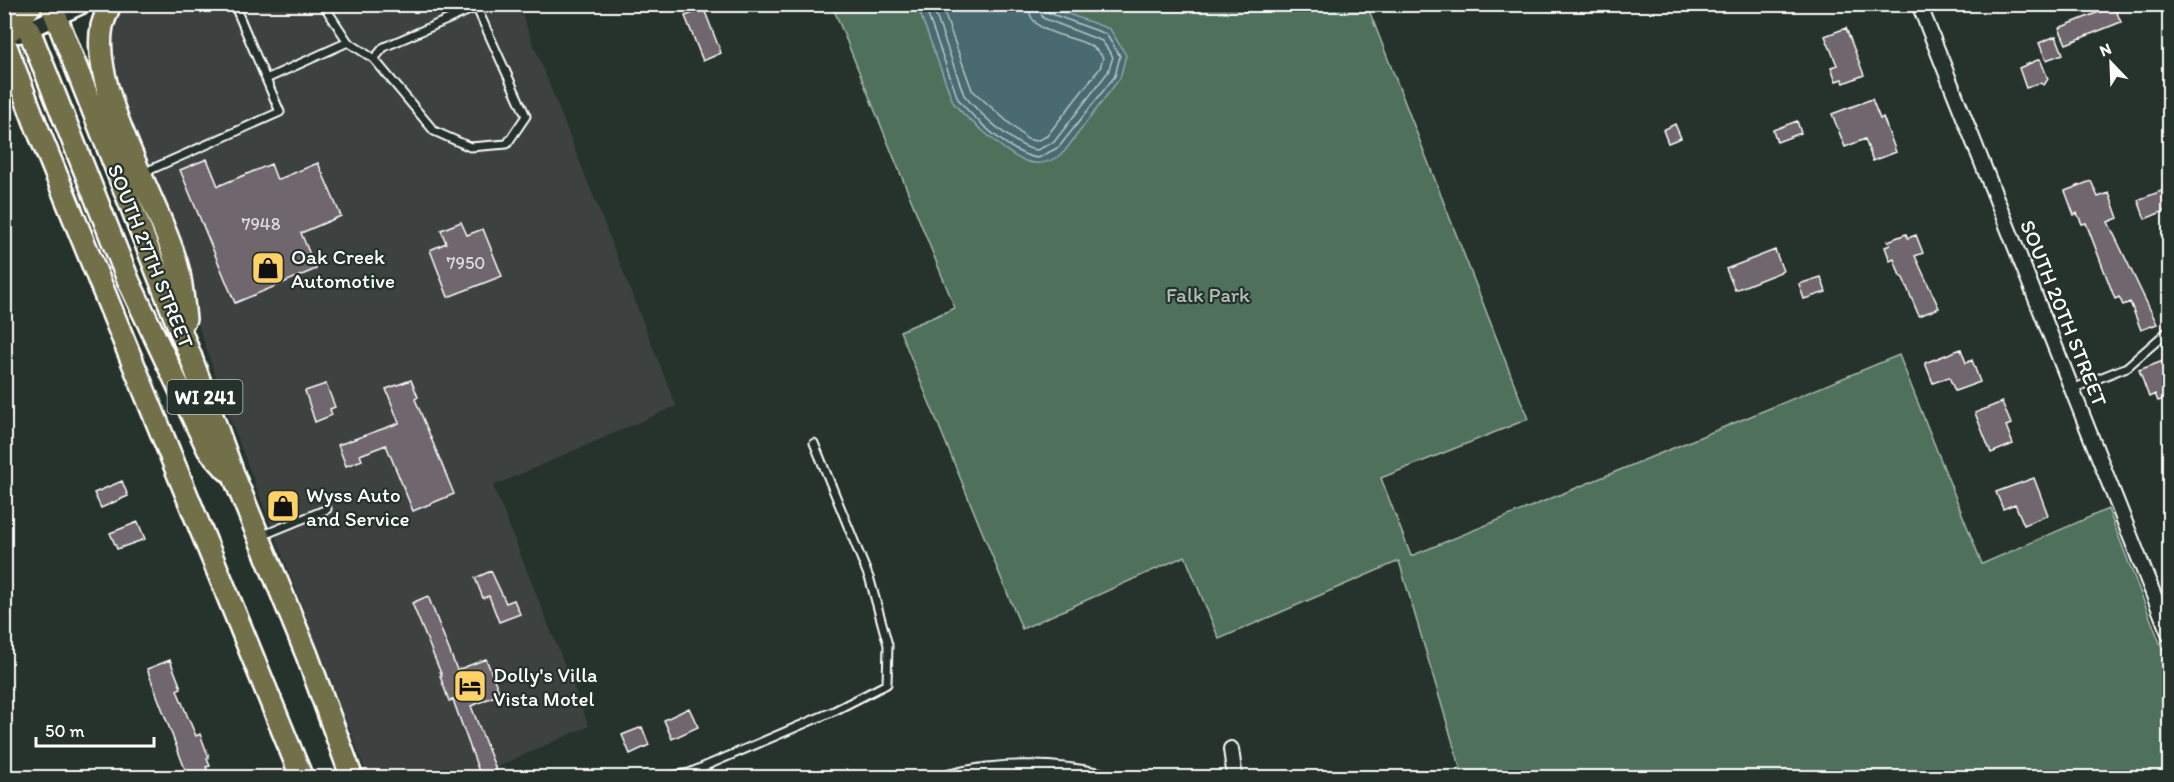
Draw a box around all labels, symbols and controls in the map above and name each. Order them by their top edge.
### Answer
north arrow [2081,33,2141,93]
text: N [2097,39,2114,61]
street label: SOUTH 27TH STREET [103,160,199,352]
house number: 7948 [241,213,281,235]
street label: SOUTH 20TH STREET [2015,216,2113,410]
place label: Oak Creek Automotive [291,244,395,293]
shop icon: Oak Creek Automotive [250,250,286,286]
house number: 7950 [447,252,485,274]
park label: Falk Park [1166,282,1250,307]
road number: WI 241 [168,380,242,414]
place label: Wyss Auto and Service [306,482,410,531]
shop icon: Wyss Auto and Service [265,488,301,524]
place label: Dolly's Villa Vista Motel [493,662,597,711]
hotel icon: Dolly's Villa Vista Motel [452,668,488,704]
scale bar [36,710,154,748]
text: 50 m [45,720,85,742]

